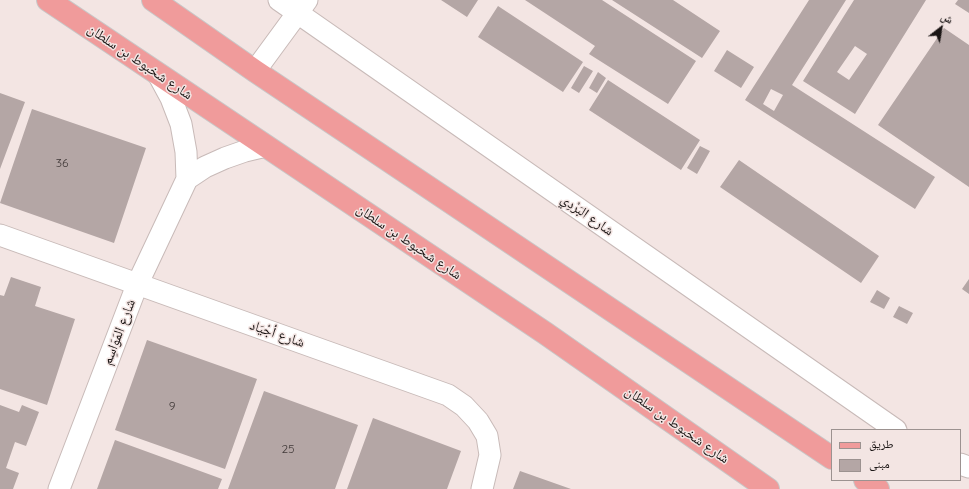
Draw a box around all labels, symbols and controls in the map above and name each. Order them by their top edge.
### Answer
north arrow [921,8,961,48]
text: ش [939,9,956,27]
street label: شارع شخبوط بن سلطان [84,21,196,103]
house number: 36 [56,156,68,170]
street label: شارع البَرْدِي [557,191,617,239]
street label: شارع شخبوط بن سلطان [353,201,465,283]
street label: شارع المَوَاسِم [99,297,139,367]
street label: شارع أجْيَاد [247,317,307,351]
street label: شارع شخبوط بن سلطان [622,383,732,467]
house number: 9 [169,399,175,413]
legend [831,429,961,481]
text: طريق [869,436,894,451]
house number: 25 [281,442,295,456]
text: مبنى [869,456,890,471]

